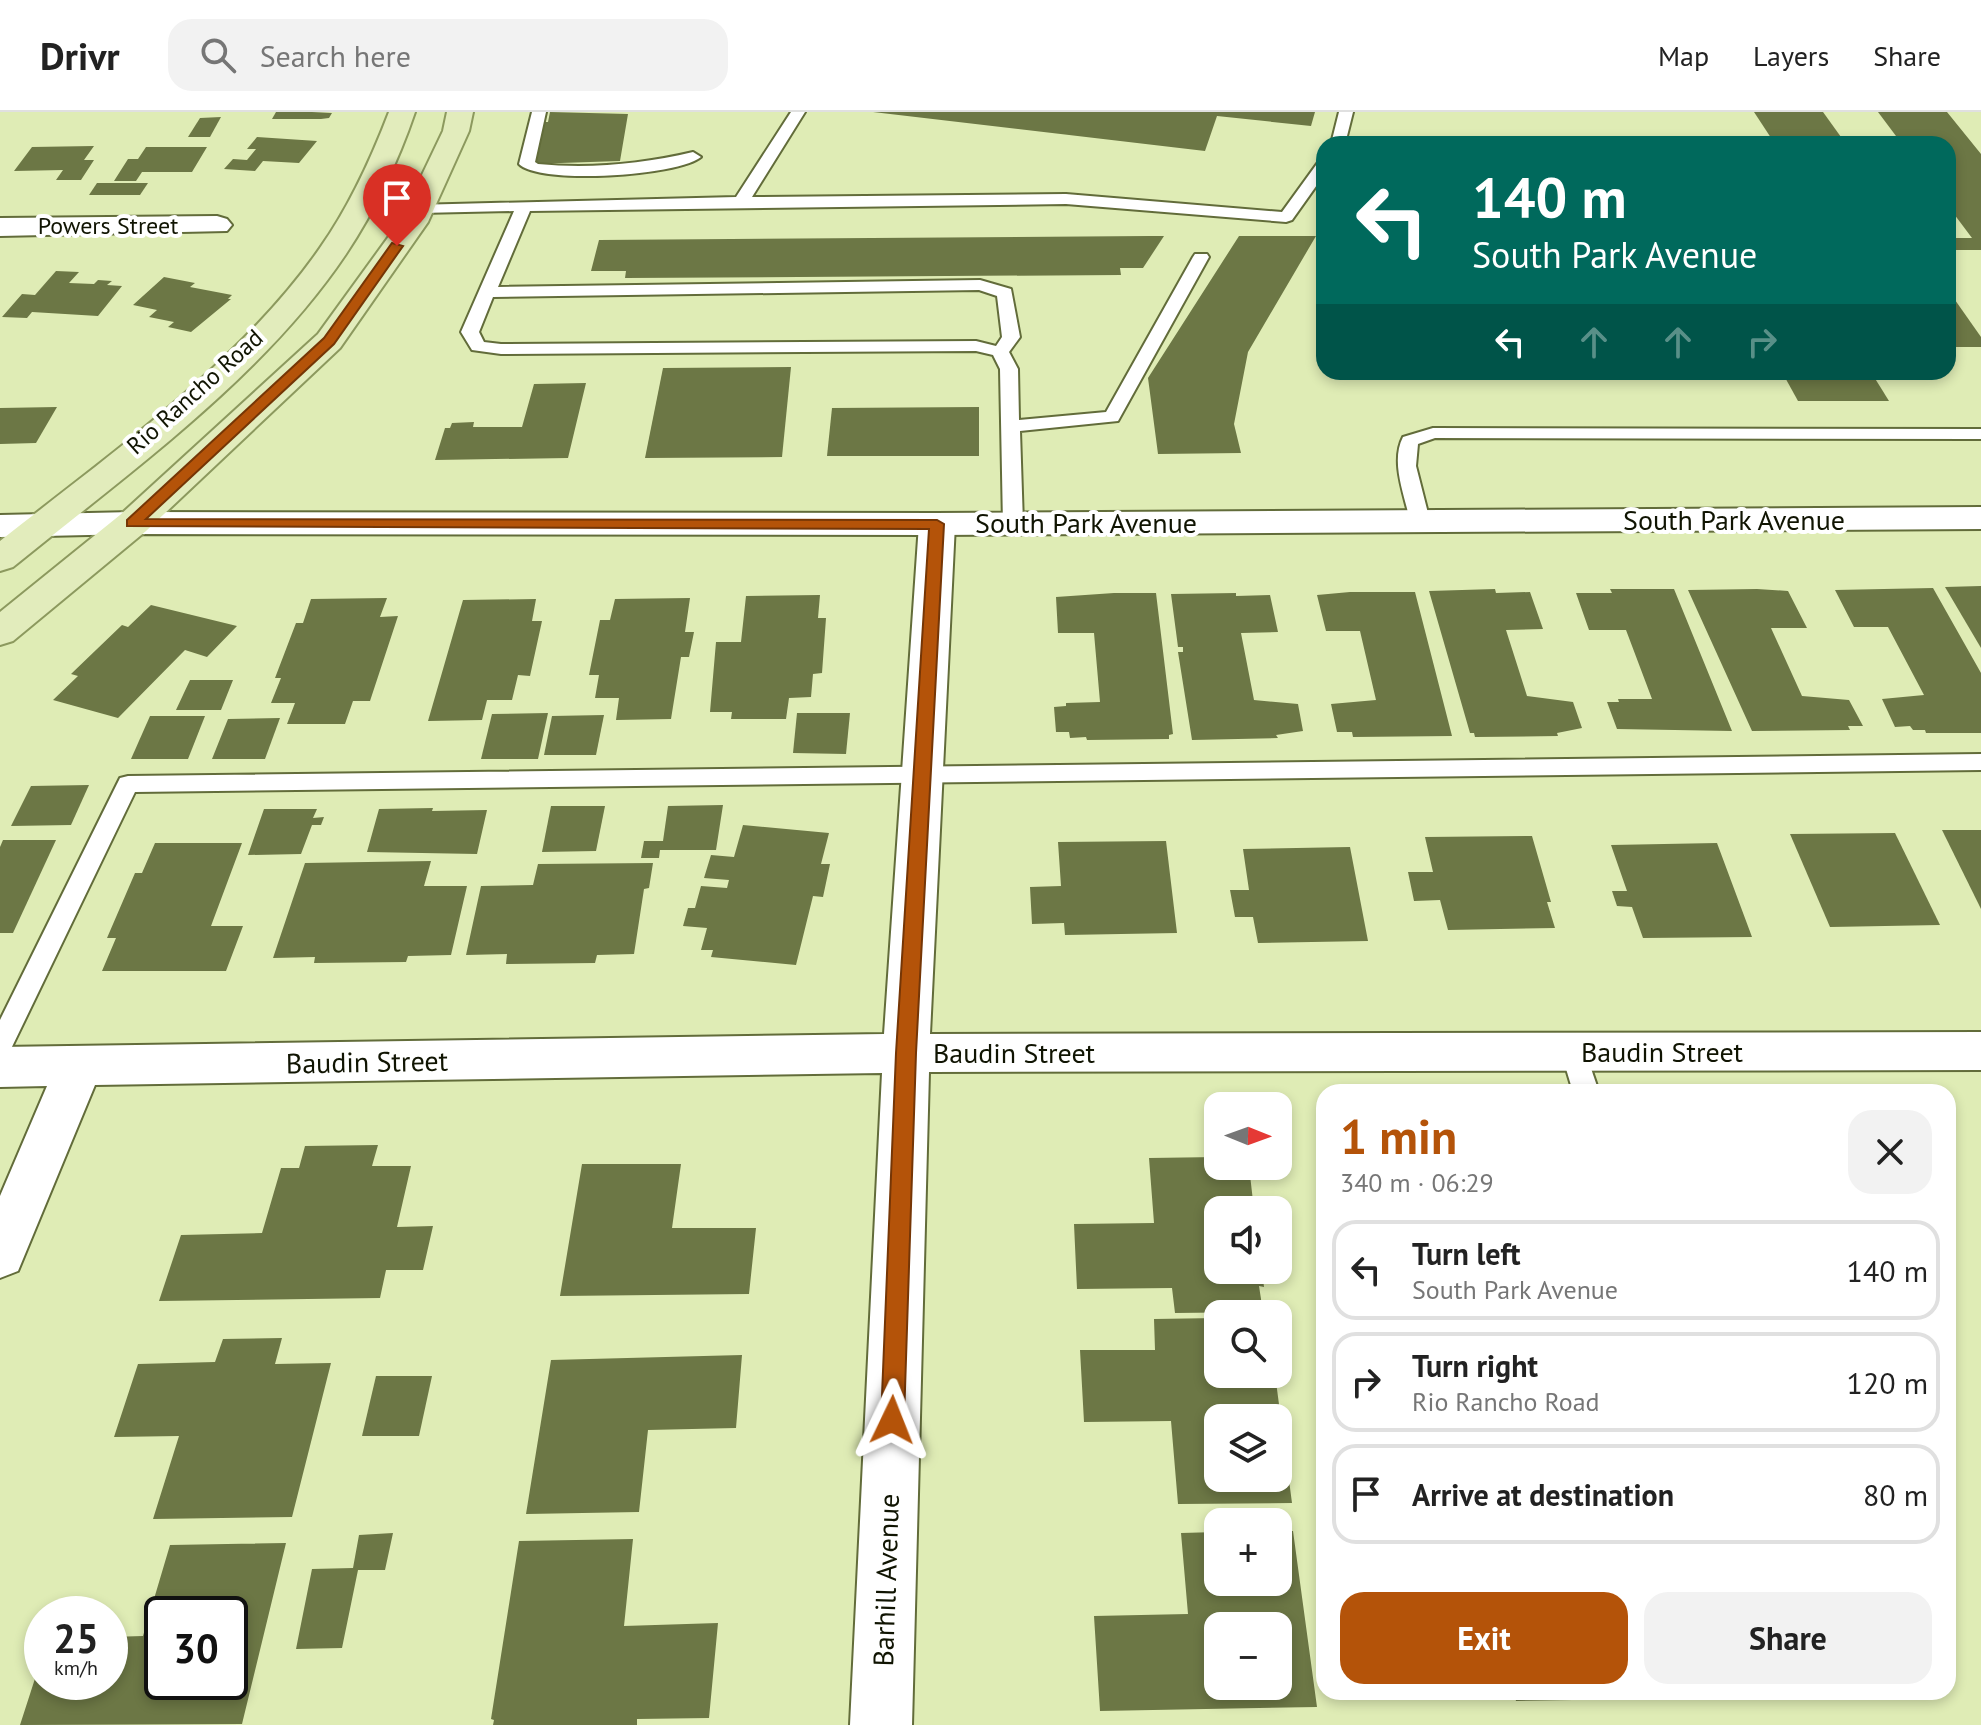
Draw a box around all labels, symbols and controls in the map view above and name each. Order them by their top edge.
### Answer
search box [168,19,728,91]
text: Drivr [40,31,120,80]
icon: search [196,33,240,77]
text: Search here [260,36,411,75]
text: Map [1658,37,1709,74]
text: Layers [1753,37,1829,74]
text: Share [1873,37,1941,74]
text: 140 m [1472,161,1627,233]
pin [363,164,431,246]
icon: left [1340,168,1444,272]
icon: arrive [375,176,419,220]
street label: Powers Street [38,210,178,241]
text: South Park Avenue [1472,231,1757,278]
icon: left [1488,320,1532,364]
icon: ahead [1572,320,1616,364]
icon: ahead [1656,320,1700,364]
icon: right [1740,320,1784,364]
street label: Rio Rancho Road [120,322,269,461]
street label: South Park Avenue [1623,501,1845,538]
street label: South Park Avenue [975,504,1197,541]
street label: Baudin Street [1581,1033,1744,1070]
street label: Baudin Street [933,1034,1096,1071]
street label: Baudin Street [286,1042,449,1081]
north arrow [1204,1092,1292,1180]
map controls [1204,1092,1292,1700]
text: 1 min [1340,1105,1457,1167]
button: close [1848,1110,1932,1194]
text: 340 m · 06:29 [1340,1166,1494,1199]
button: sound [1204,1196,1292,1284]
text: Turn left [1412,1234,1520,1273]
icon: left [1344,1248,1388,1292]
text: 140 m [1847,1251,1928,1290]
text: South Park Avenue [1412,1273,1618,1306]
button: search [1204,1300,1292,1388]
text: Turn right [1412,1346,1538,1385]
icon: right [1344,1360,1388,1404]
text: 120 m [1847,1363,1928,1402]
position arrow [850,1378,934,1462]
text: Rio Rancho Road [1412,1385,1600,1418]
button: layers [1204,1404,1292,1492]
icon: arrive [1344,1472,1388,1516]
text: Arrive at destination [1412,1475,1674,1514]
text: 80 m [1863,1475,1928,1514]
street label: Barhill Avenue [864,1493,907,1667]
button: + [1204,1508,1292,1596]
button: Exit [1340,1592,1628,1684]
button: Share [1644,1592,1932,1684]
speed limit sign: 30 [144,1596,248,1700]
text: 25 [53,1612,99,1664]
button: − [1204,1612,1292,1700]
text: km/h [54,1655,98,1681]

